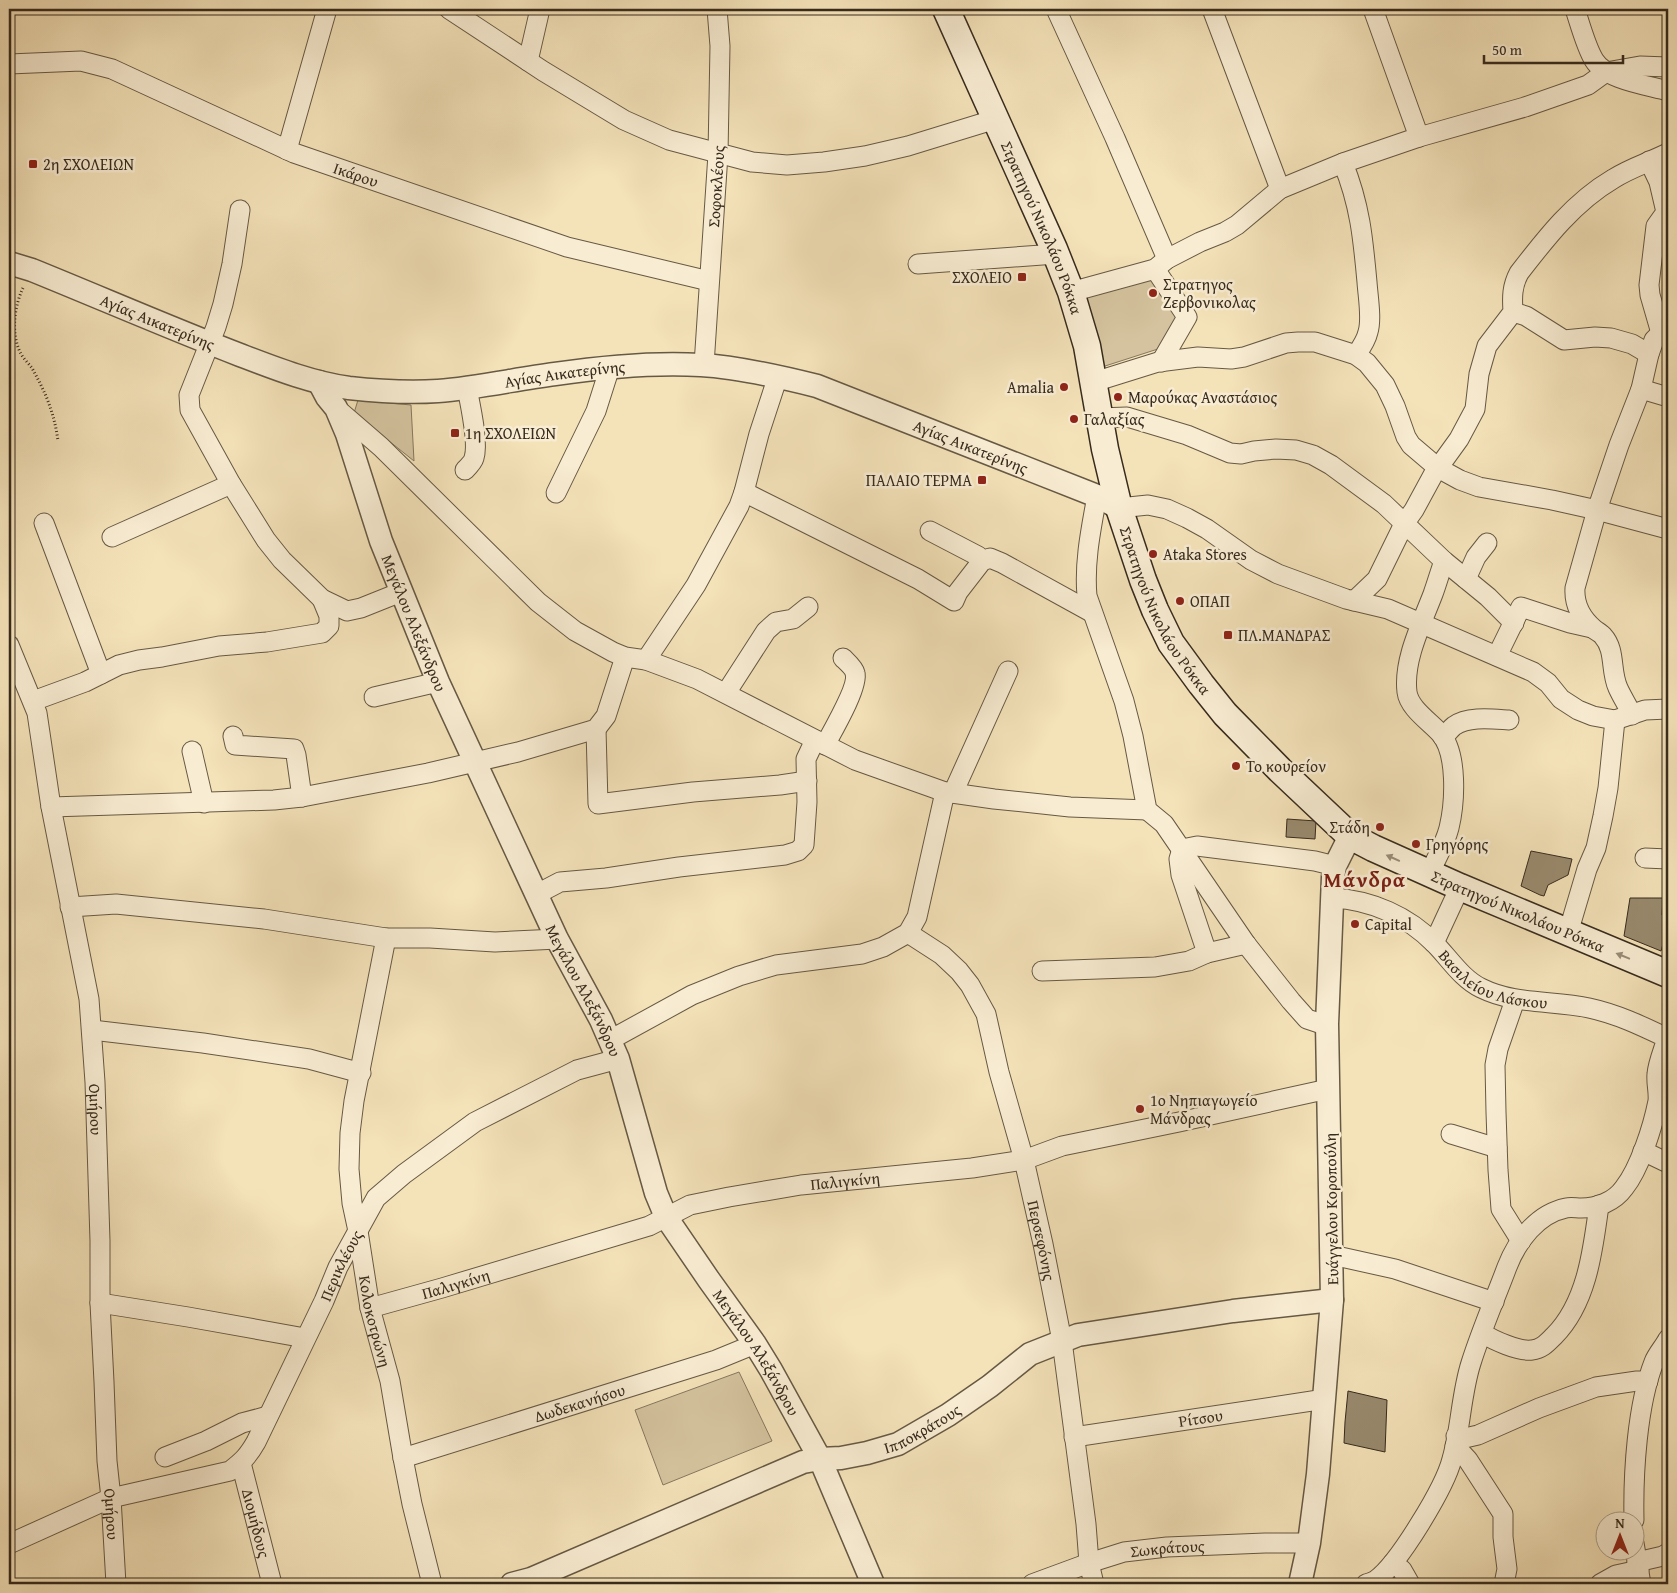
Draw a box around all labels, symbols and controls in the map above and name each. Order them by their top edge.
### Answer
scale bar [1484,32,1623,64]
text: 50 m [1492,39,1523,60]
street label: Στρατηγού Νικολάου Ρόκκα [995,137,1089,317]
street label: Σοφοκλέους [701,145,730,228]
place label: 2η ΣΧΟΛΕΙΩΝ [43,152,135,176]
street label: Ικάρου [330,155,382,193]
marker: 2η ΣΧΟΛΕΙΩΝ [27,158,39,170]
place label: ΣΧΟΛΕΙΟ [952,265,1012,289]
marker: ΣΧΟΛΕΙΟ [1016,271,1028,283]
place label: Στρατηγος Ζερβονικολας [1163,272,1256,314]
marker: Στρατηγος Ζερβονικολας [1147,287,1159,299]
street label: Αγίας Αικατερίνης [97,288,219,356]
street label: Αγίας Αικατερίνης [503,354,626,394]
place label: Amalia [1007,375,1054,399]
marker: Amalia [1058,381,1070,393]
place label: Μαρούκας Αναστάσιος [1128,385,1277,409]
marker: Μαρούκας Αναστάσιος [1112,391,1124,403]
place label: Γαλαξίας [1084,407,1145,431]
street label: Αγίας Αικατερίνης [910,413,1032,480]
marker: Γαλαξίας [1068,413,1080,425]
place label: 1η ΣΧΟΛΕΙΩΝ [465,421,557,445]
marker: 1η ΣΧΟΛΕΙΩΝ [449,427,461,439]
place label: ΠΑΛΑΙΟ ΤΕΡΜΑ [866,468,972,492]
marker: ΠΑΛΑΙΟ ΤΕΡΜΑ [976,474,988,486]
street label: Στρατηγού Νικολάου Ρόκκα [1114,523,1217,700]
place label: Ataka Stores [1163,542,1247,566]
marker: Ataka Stores [1147,548,1159,560]
street label: Μεγάλου Αλεξάνδρου [376,551,453,695]
place label: ΟΠΑΠ [1190,589,1230,613]
marker: ΟΠΑΠ [1174,595,1186,607]
place label: ΠΛ.ΜΑΝΔΡΑΣ [1238,623,1330,647]
marker: ΠΛ.ΜΑΝΔΡΑΣ [1222,629,1234,641]
place label: Το κουρείον [1246,754,1326,778]
marker: Το κουρείον [1230,760,1242,772]
place label: Στάδη [1329,815,1370,839]
marker: Στάδη [1374,821,1386,833]
place label: Γρηγόρης [1426,832,1488,856]
marker: Γρηγόρης [1410,838,1422,850]
one-way arrow [1386,853,1400,861]
district label: Μάνδρα [1324,864,1406,895]
street label: Στρατηγού Νικολάου Ρόκκα [1428,864,1609,958]
place label: Capital [1365,912,1413,936]
marker: Capital [1349,918,1361,930]
street label: Μεγάλου Αλεξάνδρου [540,920,628,1060]
street label: Βασιλείου Λάσκου [1433,944,1548,1015]
one-way arrow [1615,952,1630,960]
street label: Ομήρου [83,1083,109,1136]
place label: 1ο Νηπιαγωγείο Μάνδρας [1150,1088,1258,1130]
marker: 1ο Νηπιαγωγείο Μάνδρας [1134,1103,1146,1115]
street label: Ευάγγελου Κοροπούλη [1318,1133,1344,1285]
street label: Παλιγκίνη [809,1165,881,1196]
street label: Περσεφόνης [1021,1198,1062,1283]
street label: Περικλέους [313,1225,368,1305]
street label: Παλιγκίνη [419,1262,493,1305]
street label: Κολοκοτρώνη [353,1274,398,1370]
street label: Μεγάλου Αλεξάνδρου [707,1284,806,1420]
street label: Δωδεκανήσου [531,1377,628,1428]
street label: Ιπποκράτους [881,1398,966,1460]
street label: Ρίτσου [1177,1403,1224,1433]
street label: Διομήδους [236,1486,277,1560]
street label: Ομήρου [98,1487,125,1540]
north arrow [1594,1510,1644,1560]
text: N [1615,1513,1625,1533]
street label: Σωκράτους [1129,1533,1205,1563]

